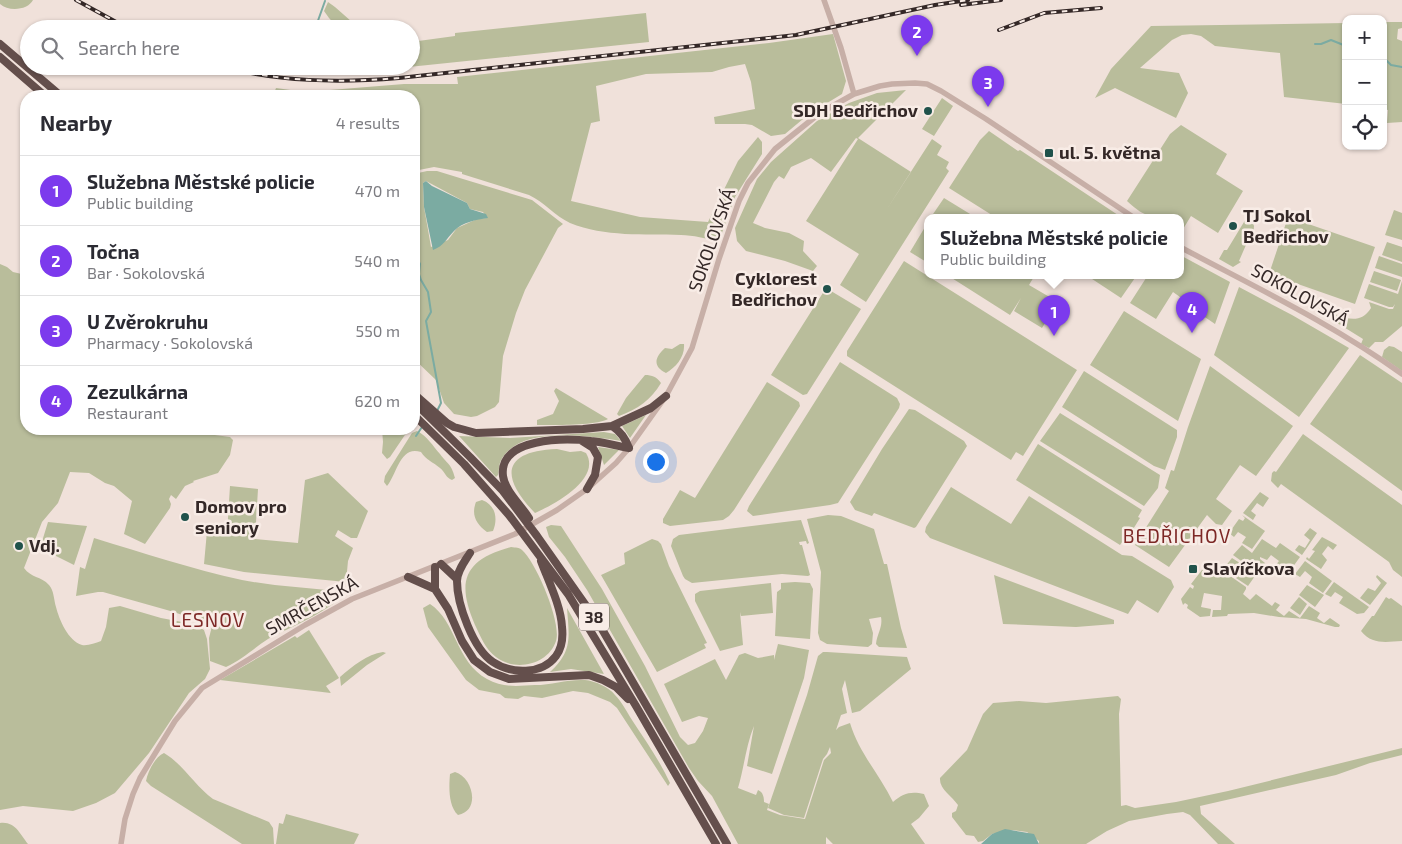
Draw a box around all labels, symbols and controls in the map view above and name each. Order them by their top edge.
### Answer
pin: 2 [901,15,933,56]
map controls [1342,15,1387,150]
button: + [1342,15,1387,60]
search box [20,20,420,75]
icon: search [38,34,66,62]
text: Search here [78,36,180,59]
button: − [1342,60,1387,105]
pin: 3 [972,66,1004,107]
place label: SDH Bedřichov [793,99,919,121]
marker: SDH Bedřichov [922,105,934,117]
button: locate [1342,105,1387,150]
text: Nearby [40,110,112,135]
text: 4 results [336,113,400,132]
place label: ul. 5. května [1059,141,1161,163]
marker: ul. 5. května [1043,147,1055,159]
text: Služebna Městské policie [87,170,315,193]
text: 1 [53,181,59,200]
text: 470 m [355,181,400,200]
street label: SOKOLOVSKÁ [683,184,739,294]
text: Public building [87,193,193,212]
place label: TJ Sokol Bedřichov [1243,204,1330,247]
popup [924,214,1184,279]
marker: TJ Sokol Bedřichov [1227,220,1239,232]
text: Služebna Městské policie [940,226,1168,249]
text: Točna [87,240,140,263]
text: Public building [940,249,1046,268]
text: 2 [51,251,61,270]
text: 540 m [354,251,400,270]
street label: SOKOLOVSKÁ [1248,258,1354,330]
text: Bar · Sokolovská [87,263,205,282]
place label: Cyklorest Bedřichov [731,267,818,310]
marker: Cyklorest Bedřichov [821,283,833,295]
pin: 4 [1176,292,1208,333]
pin: 1 [1038,295,1070,336]
text: U Zvěrokruhu [87,310,208,333]
text: 3 [51,321,61,340]
text: 550 m [356,321,400,340]
text: Pharmacy · Sokolovská [87,333,253,352]
text: Zezulkárna [87,380,188,403]
text: 4 [51,391,61,410]
text: 620 m [355,391,400,410]
text: Restaurant [87,403,168,422]
your location [643,449,669,475]
place label: Domov pro seniory [195,495,287,538]
marker: Domov pro seniory [179,511,191,523]
district label: BEDŘICHOV [1123,524,1231,547]
place label: Vdj. [29,534,60,556]
marker: Vdj. [13,540,25,552]
place label: Slavíčkova [1203,557,1294,579]
marker: Slavíčkova [1187,563,1199,575]
street label: SMRČENSKÁ [262,570,362,639]
road number: 38 [579,604,609,630]
district label: LESNOV [171,608,245,631]

